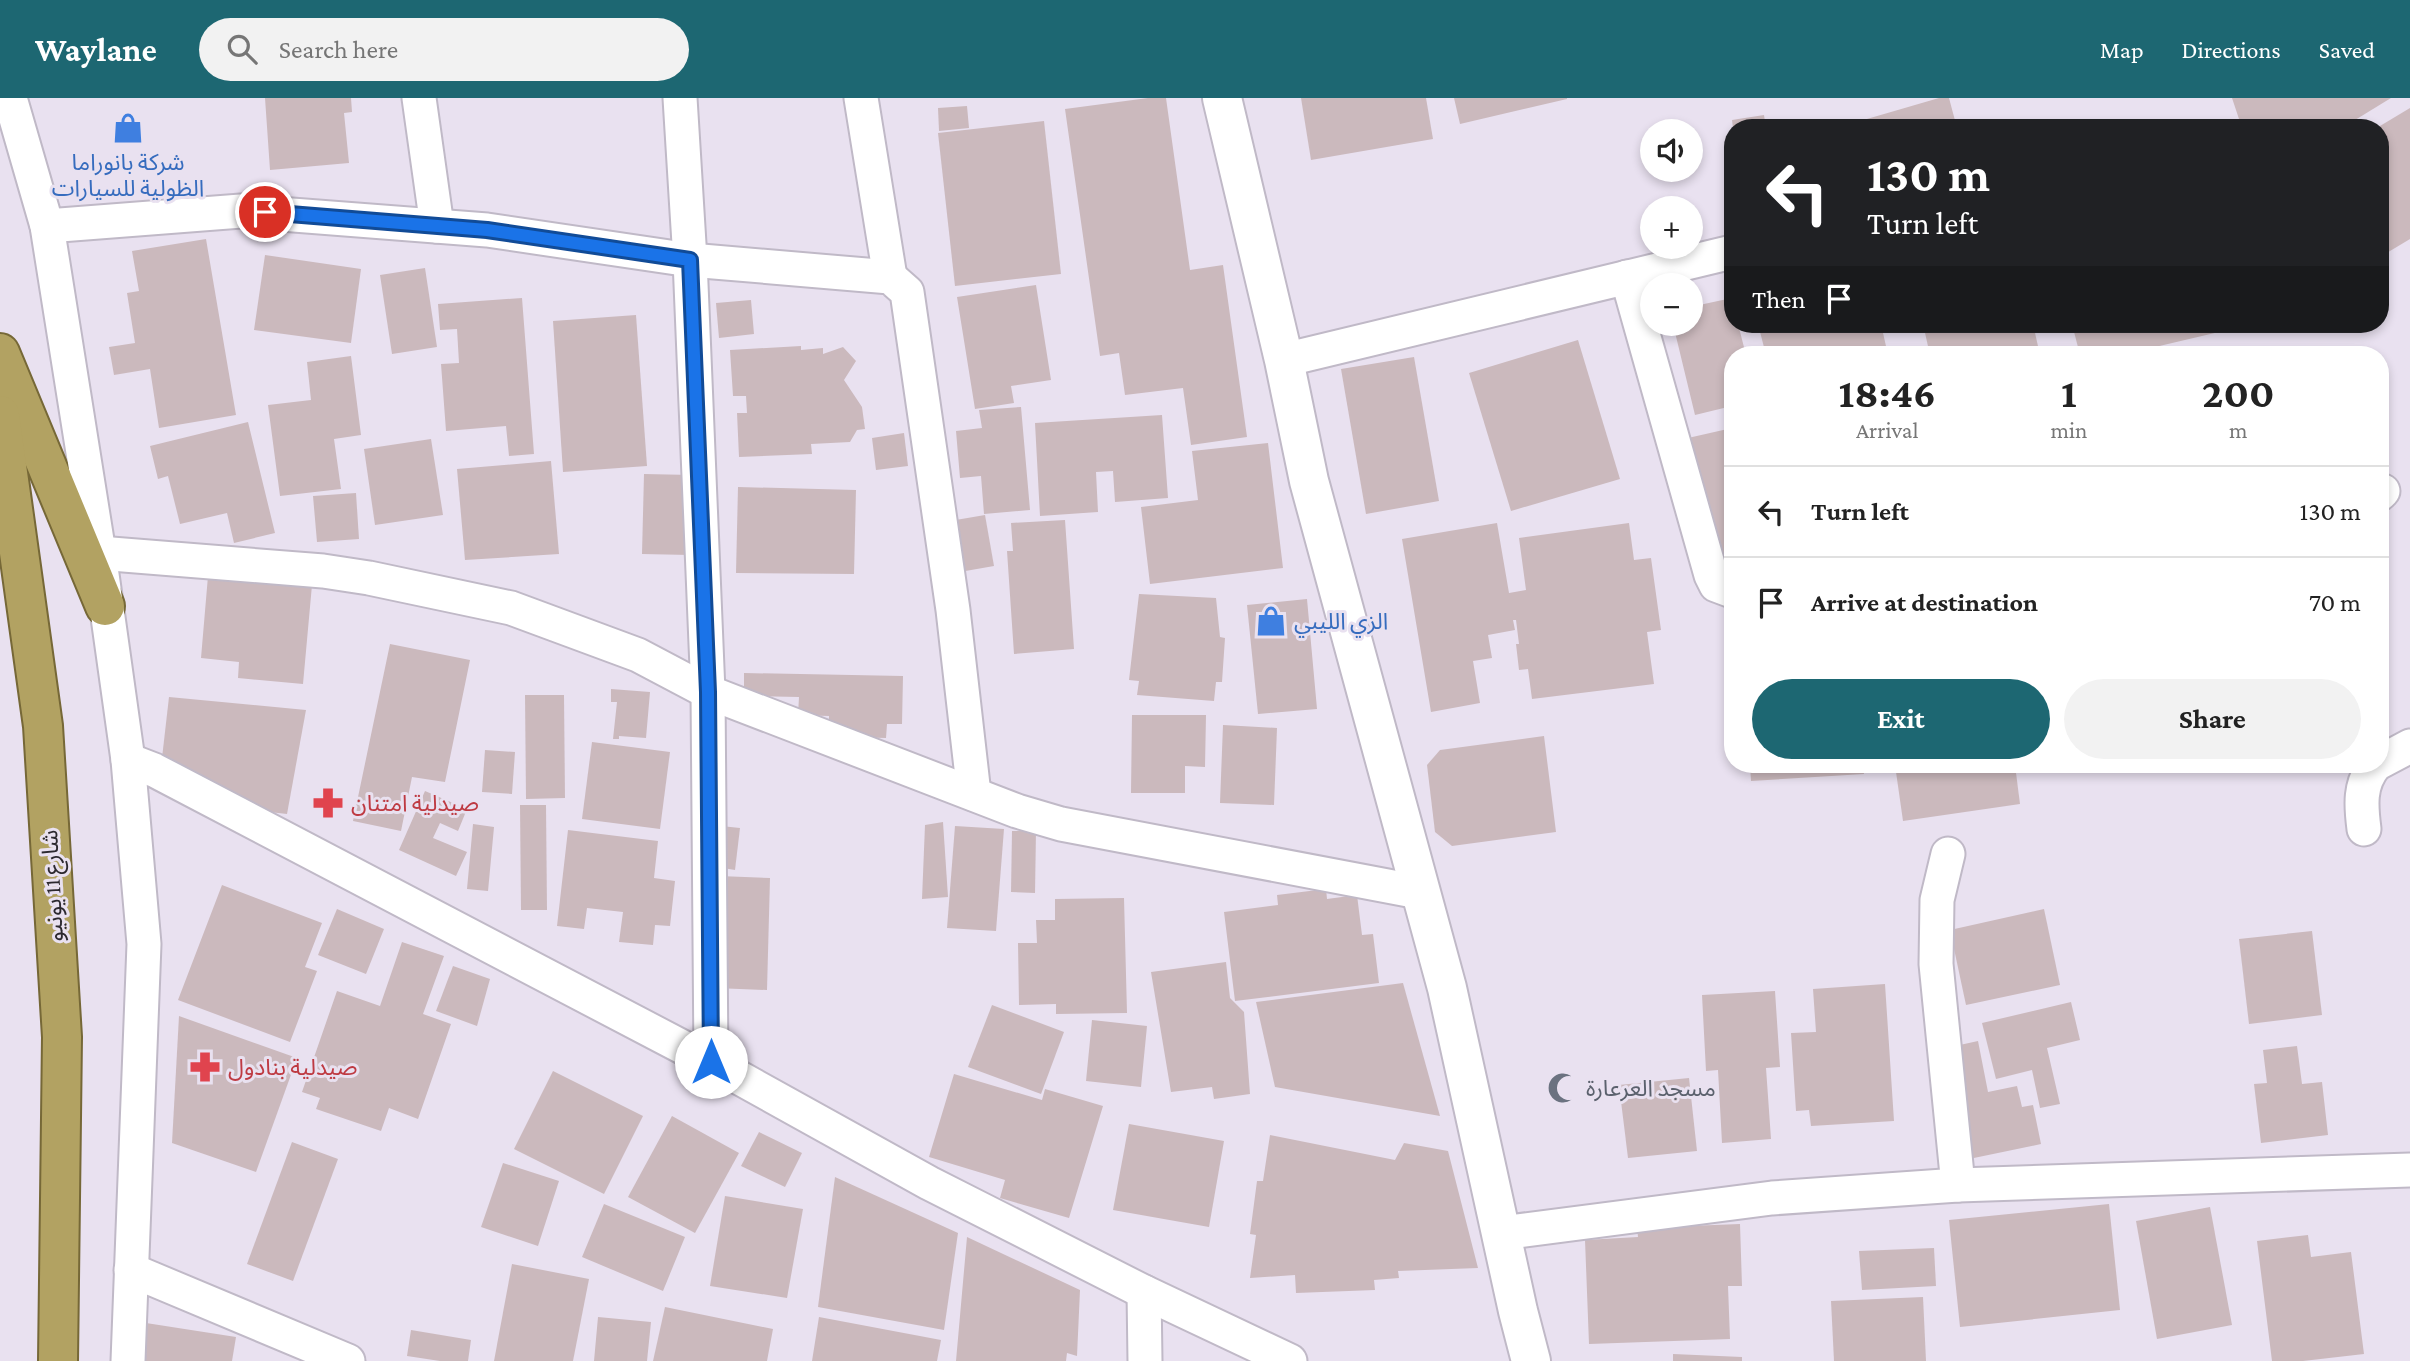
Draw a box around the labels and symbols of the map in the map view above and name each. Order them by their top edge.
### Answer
shop icon: شركة بانوراما الظولية للسيارات [111,111,145,145]
place label: شركة بانوراما الظولية للسيارات [52,149,204,202]
pin [235,182,295,242]
shop icon: الزي الليبي [1254,604,1288,638]
place label: الزي الليبي [1294,608,1388,638]
pharmacy icon: صيدلية امتنان [311,786,345,820]
place label: صيدلية امتنان [351,790,479,816]
street label: شارع 11 يونيو [36,829,72,943]
position arrow [674,1025,748,1099]
pharmacy icon: صيدلية بنادول [188,1050,222,1084]
place label: صيدلية بنادول [228,1054,358,1081]
mosque icon: مسجد العرعارة [1546,1071,1580,1105]
place label: مسجد العرعارة [1586,1075,1716,1102]

